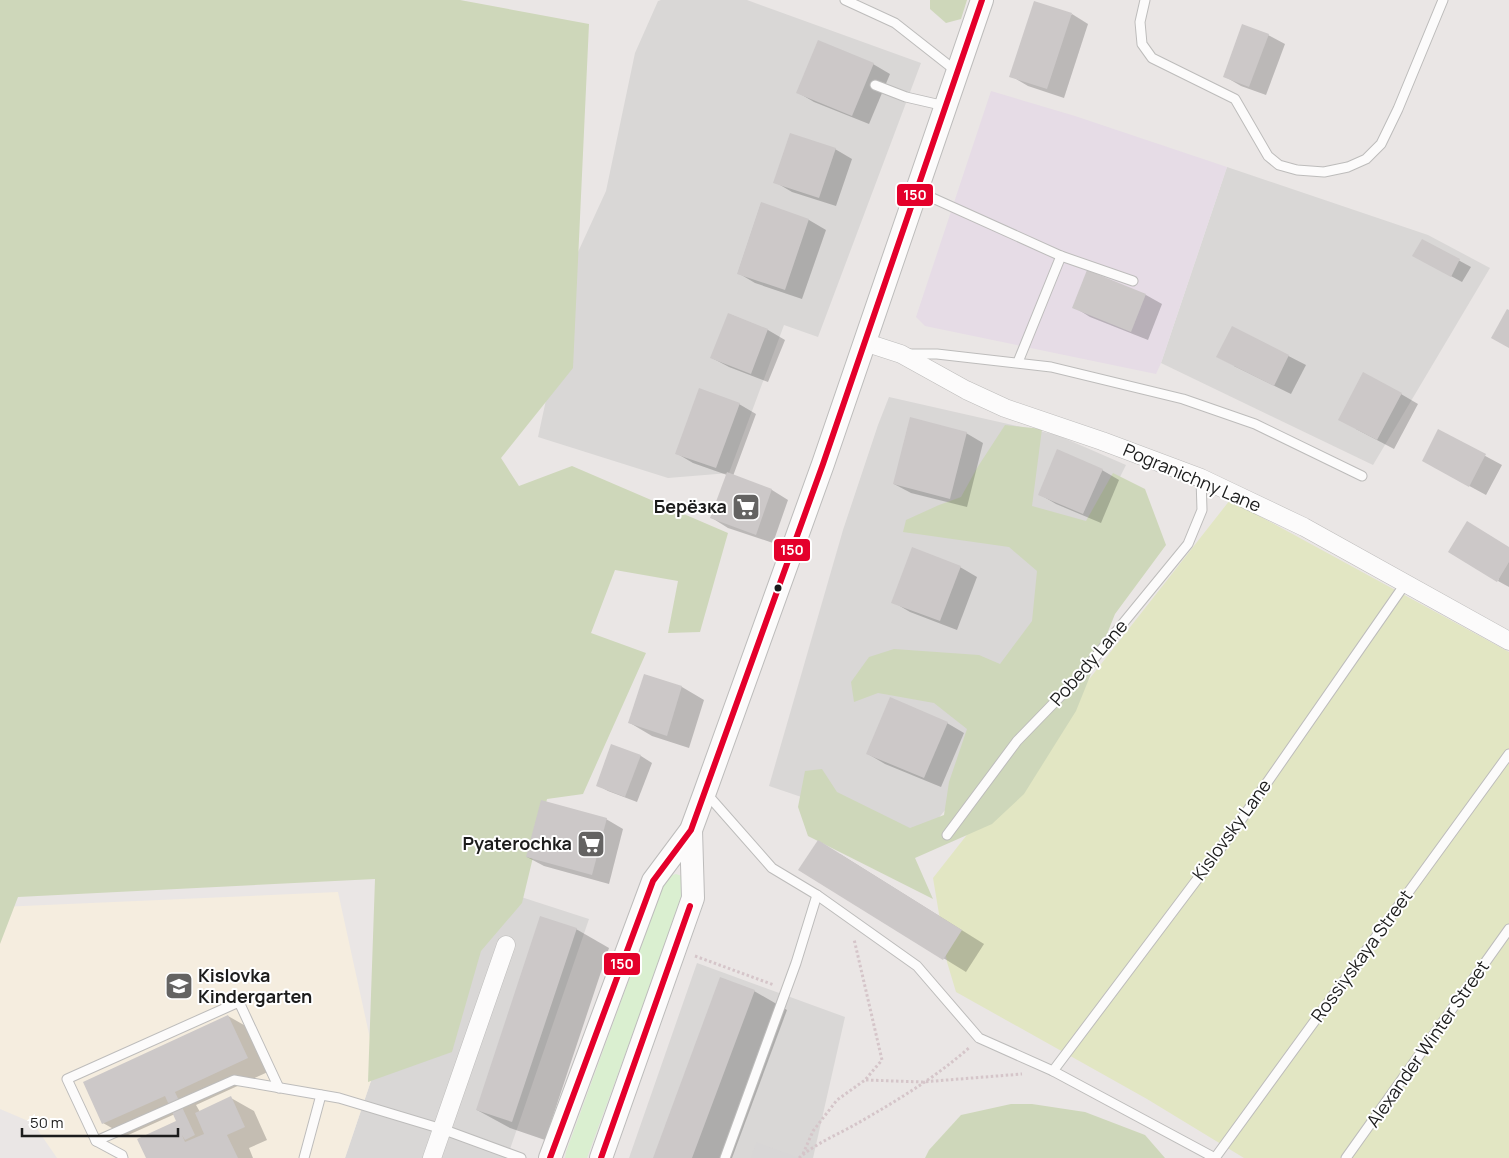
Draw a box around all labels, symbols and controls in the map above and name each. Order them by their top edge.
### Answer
line badge: 150 [896,183,934,207]
text: 150 [903,185,927,204]
street label: Pogranichny Lane [1120,437,1265,517]
supermarket icon: Берёзка [731,492,761,522]
place label: Берёзка [654,494,727,518]
line badge: 150 [773,538,811,562]
text: 150 [780,540,804,559]
unlabelled marker [773,583,783,593]
street label: Pobedy Lane [1044,614,1132,710]
street label: Kislovsky Lane [1186,774,1276,885]
supermarket icon: Pyaterochka [576,829,606,859]
place label: Pyaterochka [462,831,572,855]
street label: Rossiyskaya Street [1305,884,1417,1026]
line badge: 150 [603,952,641,976]
text: 150 [610,954,634,973]
street label: Alexander Winter Street [1360,955,1494,1132]
place label: Kislovka Kindergarten [198,963,312,1008]
school or university icon: Kislovka Kindergarten [164,971,194,1001]
scale bar [22,1106,179,1138]
text: 50 m [30,1112,64,1133]

